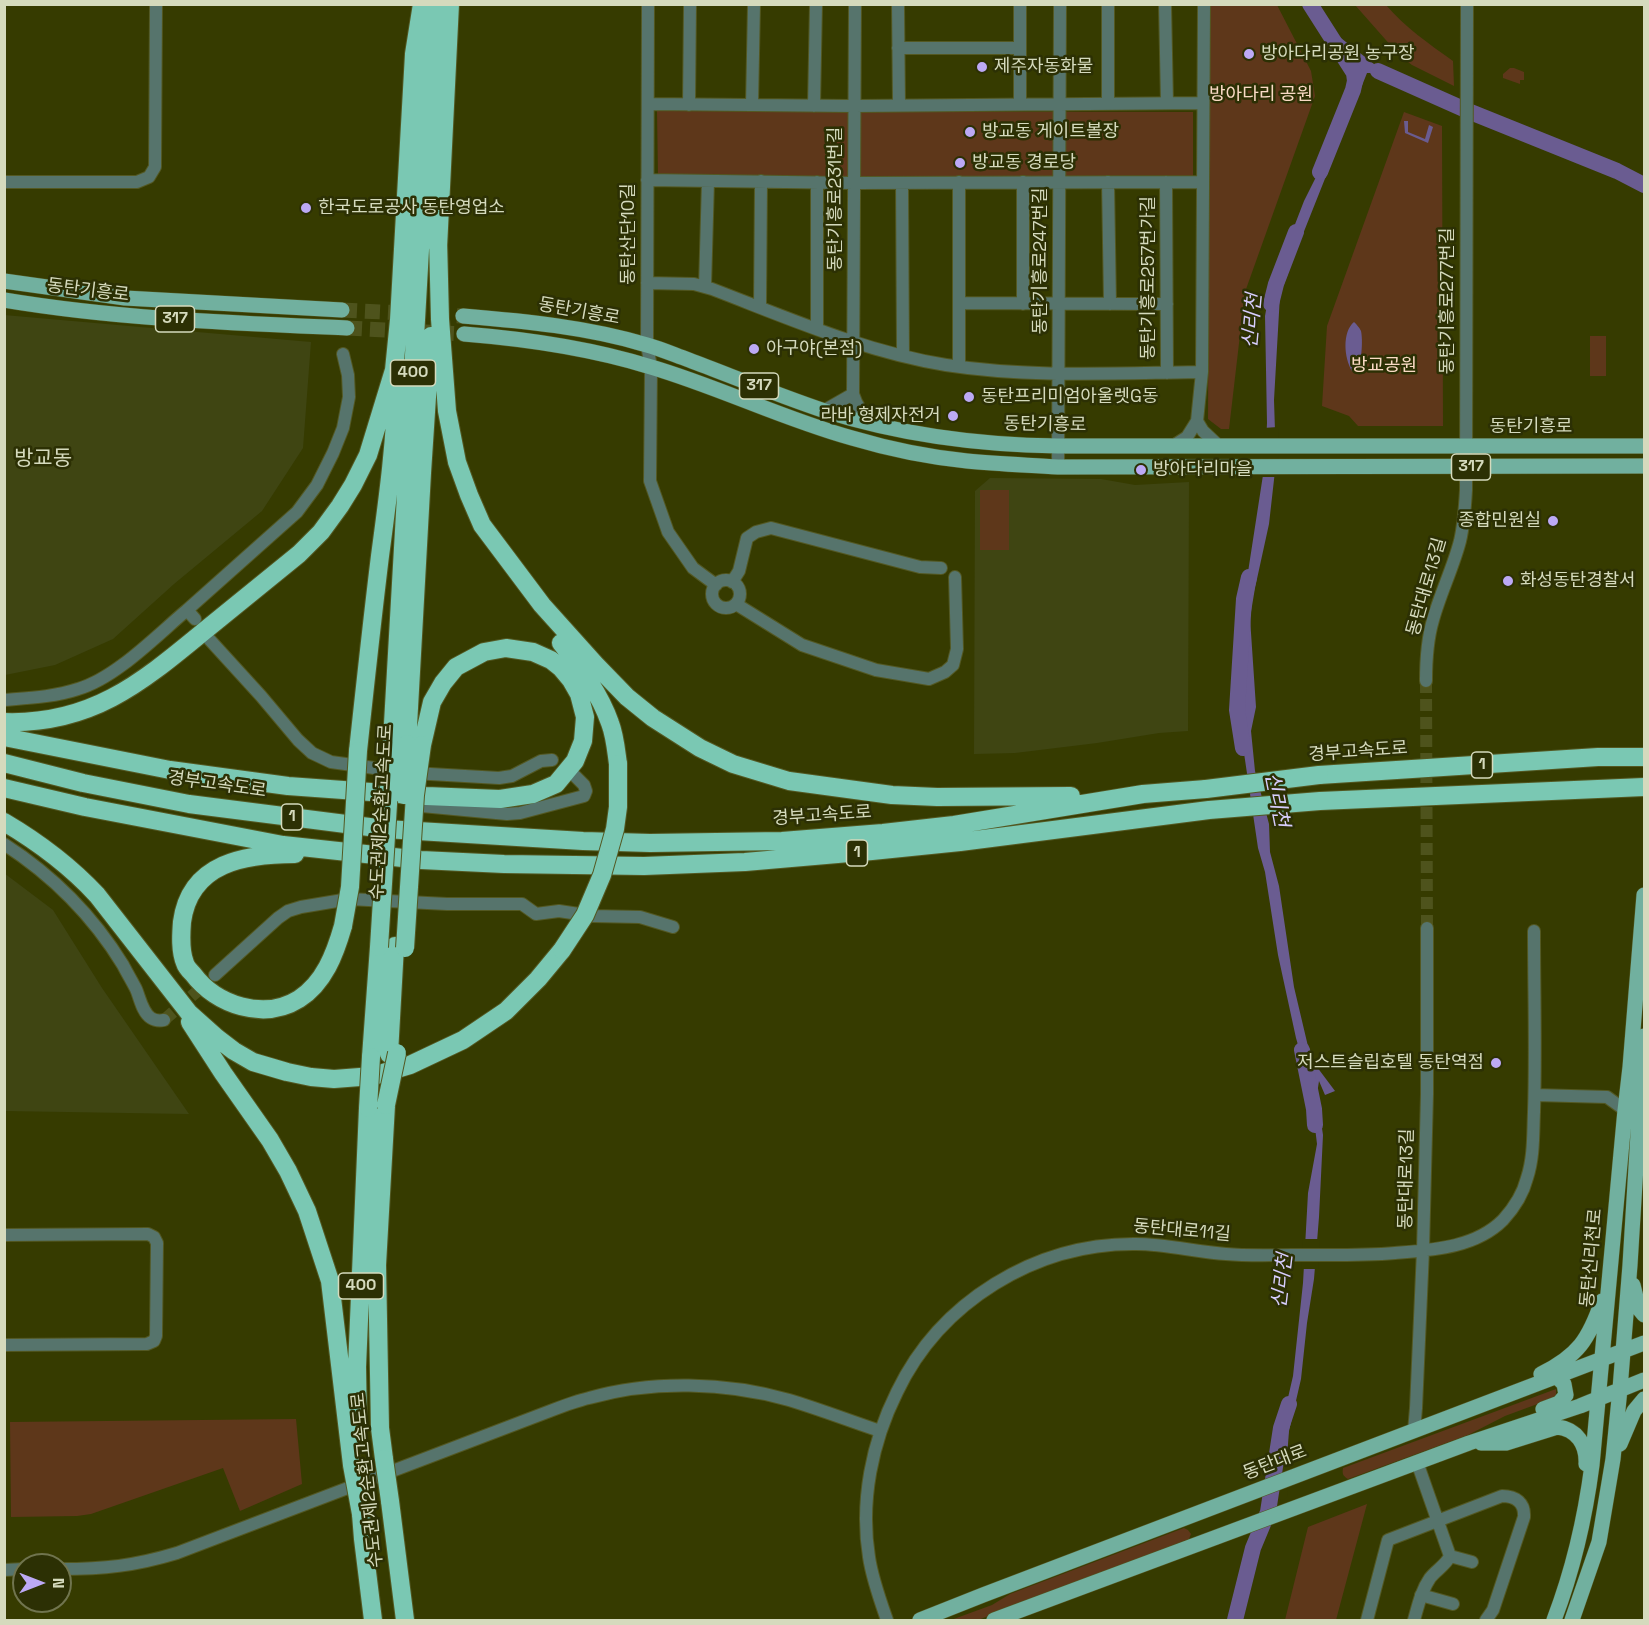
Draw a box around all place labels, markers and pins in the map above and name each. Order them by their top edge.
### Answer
place label: 방아다리공원 농구장 [1261,43,1415,65]
marker: 방아다리공원 농구장 [1242,47,1256,61]
place label: 제주자동화물 [994,56,1093,78]
marker: 제주자동화물 [975,60,989,74]
place label: 방교동 게이트볼장 [982,121,1119,143]
marker: 방교동 게이트볼장 [963,125,977,139]
place label: 방교동 경로당 [972,152,1076,174]
marker: 방교동 경로당 [953,156,967,170]
place label: 한국도로공사 동탄영업소 [318,197,505,219]
marker: 한국도로공사 동탄영업소 [299,201,313,215]
place label: 아구야(본점) [766,338,862,360]
marker: 아구야(본점) [747,342,761,356]
place label: 동탄프리미엄아울렛G동 [981,386,1158,408]
marker: 동탄프리미엄아울렛G동 [962,390,976,404]
place label: 라바 형제자전거 [820,405,941,427]
marker: 라바 형제자전거 [946,409,960,423]
place label: 방아다리마을 [1153,459,1252,481]
marker: 방아다리마을 [1134,463,1148,477]
place label: 종합민원실 [1458,510,1541,532]
marker: 종합민원실 [1546,514,1560,528]
place label: 화성동탄경찰서 [1520,570,1636,592]
marker: 화성동탄경찰서 [1501,574,1515,588]
place label: 저스트슬립호텔 동탄역점 [1297,1052,1484,1074]
marker: 저스트슬립호텔 동탄역점 [1489,1056,1503,1070]

